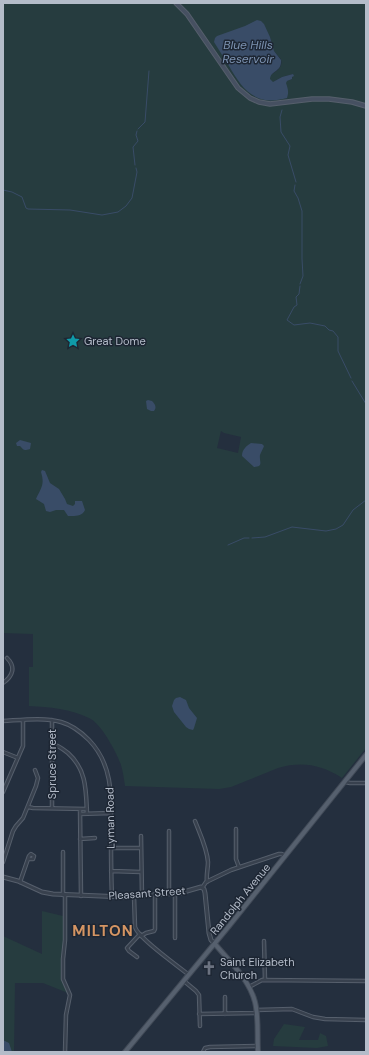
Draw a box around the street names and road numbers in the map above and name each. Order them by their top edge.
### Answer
street label: Spruce Street [45,729,59,799]
street label: Lyman Road [102,787,118,849]
street label: Randolph Avenue [207,860,273,938]
street label: Pleasant Street [108,883,186,903]

